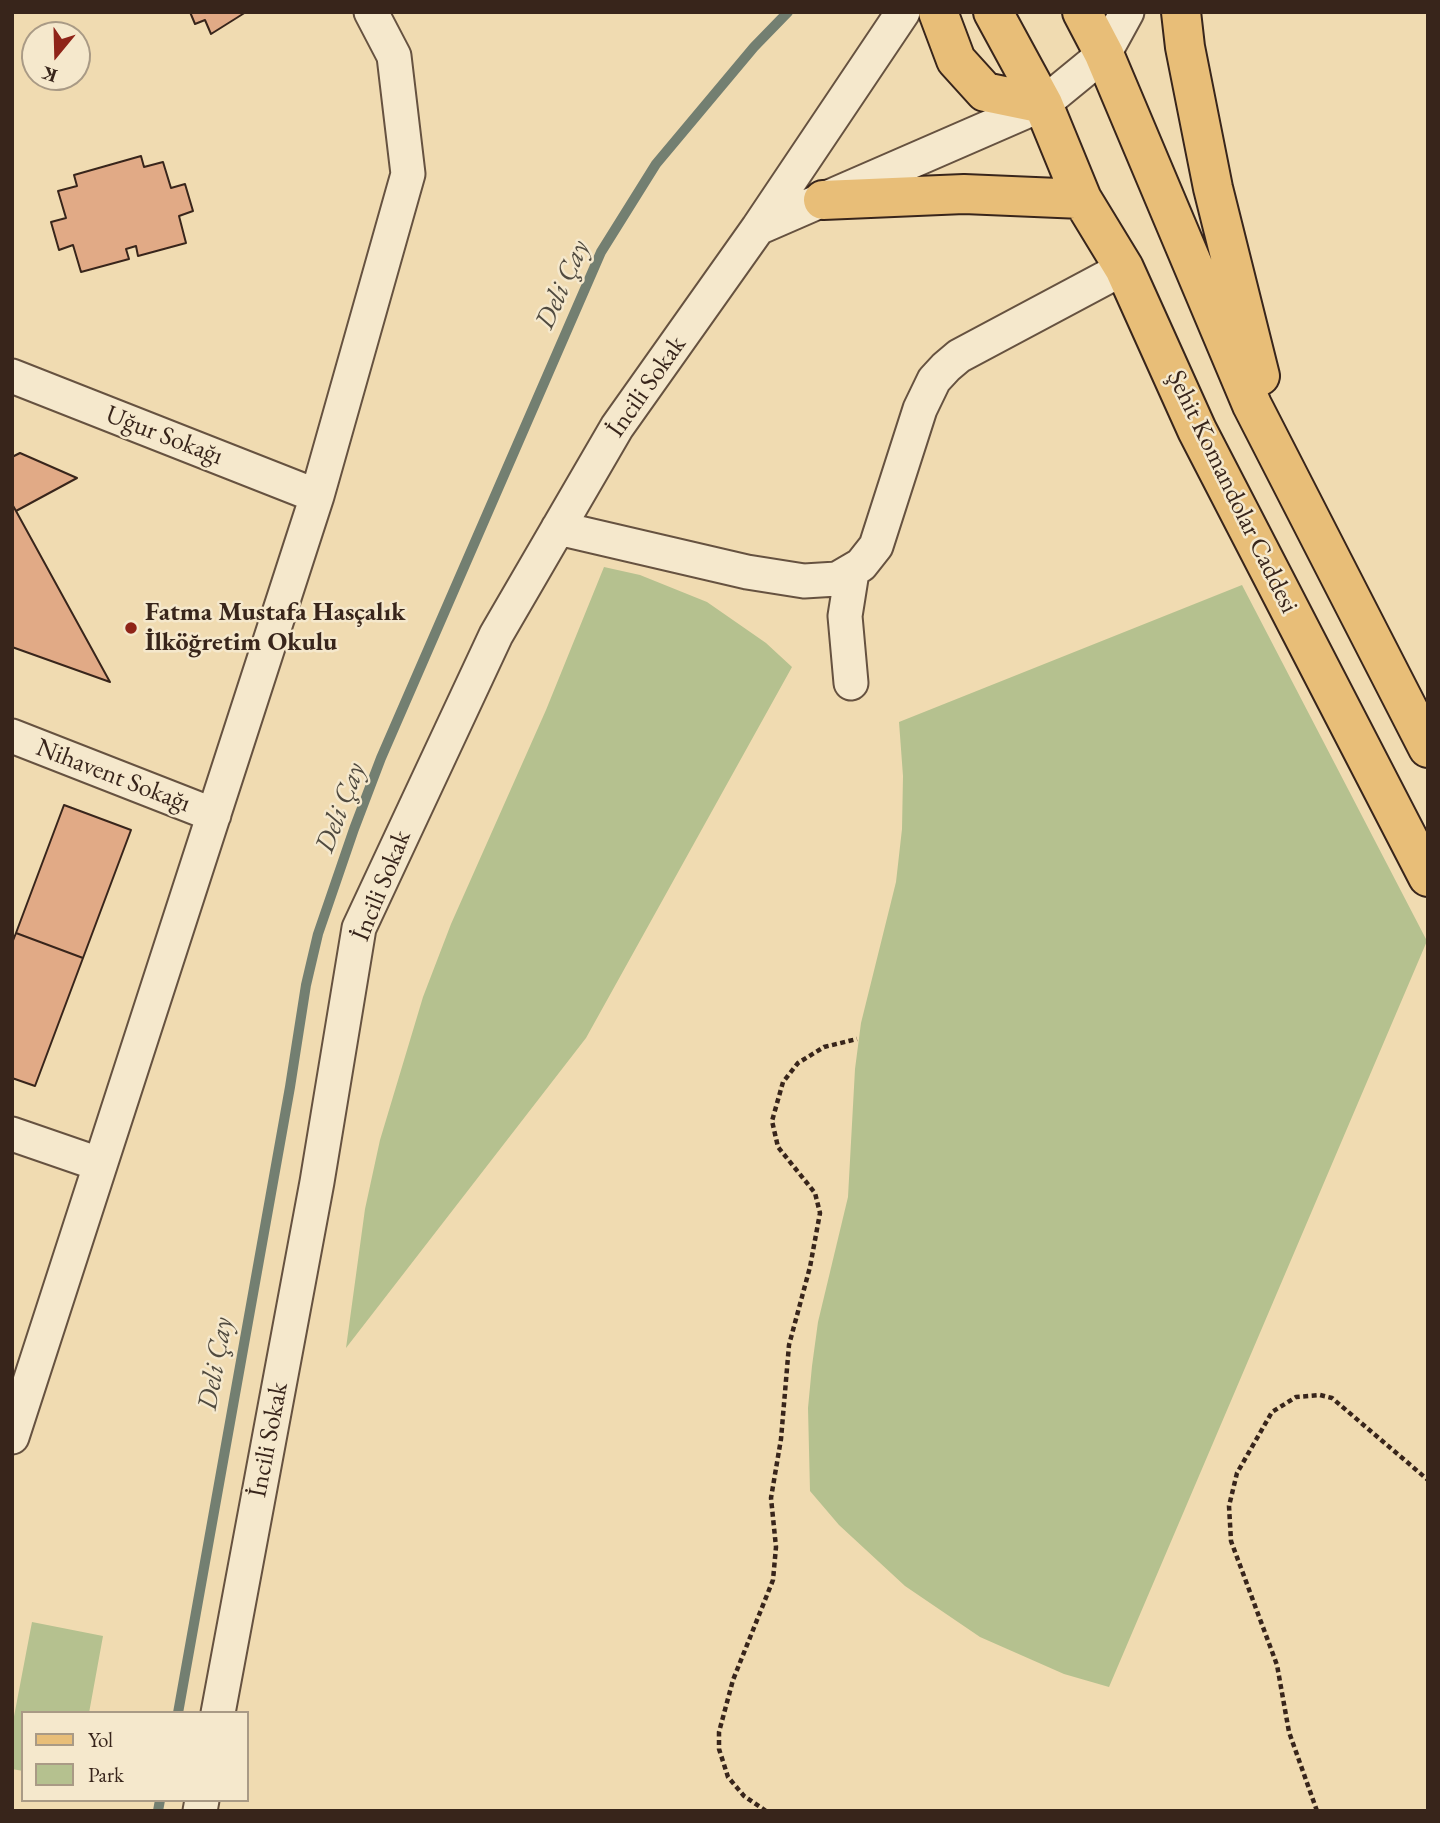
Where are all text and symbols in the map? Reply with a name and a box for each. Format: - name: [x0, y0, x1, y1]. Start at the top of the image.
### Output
- north arrow: [21, 21, 91, 91]
- text: K: [39, 60, 61, 89]
- water label: Deli Çay: [529, 235, 597, 335]
- street label: İncili Sokak: [601, 330, 693, 444]
- street label: Şehit Komandolar Caddesi: [1160, 365, 1304, 619]
- street label: Uğur Sokağı: [101, 399, 227, 473]
- place label: Fatma Mustafa Hasçalık İlköğretim Okulu: [145, 597, 405, 658]
- marker: Fatma Mustafa Hasçalık İlköğretim Okulu: [123, 620, 139, 636]
- street label: Nihavent Sokağı: [31, 732, 195, 820]
- water label: Deli Çay: [308, 758, 374, 858]
- street label: İncili Sokak: [346, 826, 418, 946]
- water label: Deli Çay: [191, 1315, 241, 1413]
- street label: İncili Sokak: [243, 1380, 295, 1500]
- legend: [21, 1711, 248, 1802]
- text: Yol: [88, 1726, 113, 1753]
- text: Park: [88, 1761, 124, 1788]

